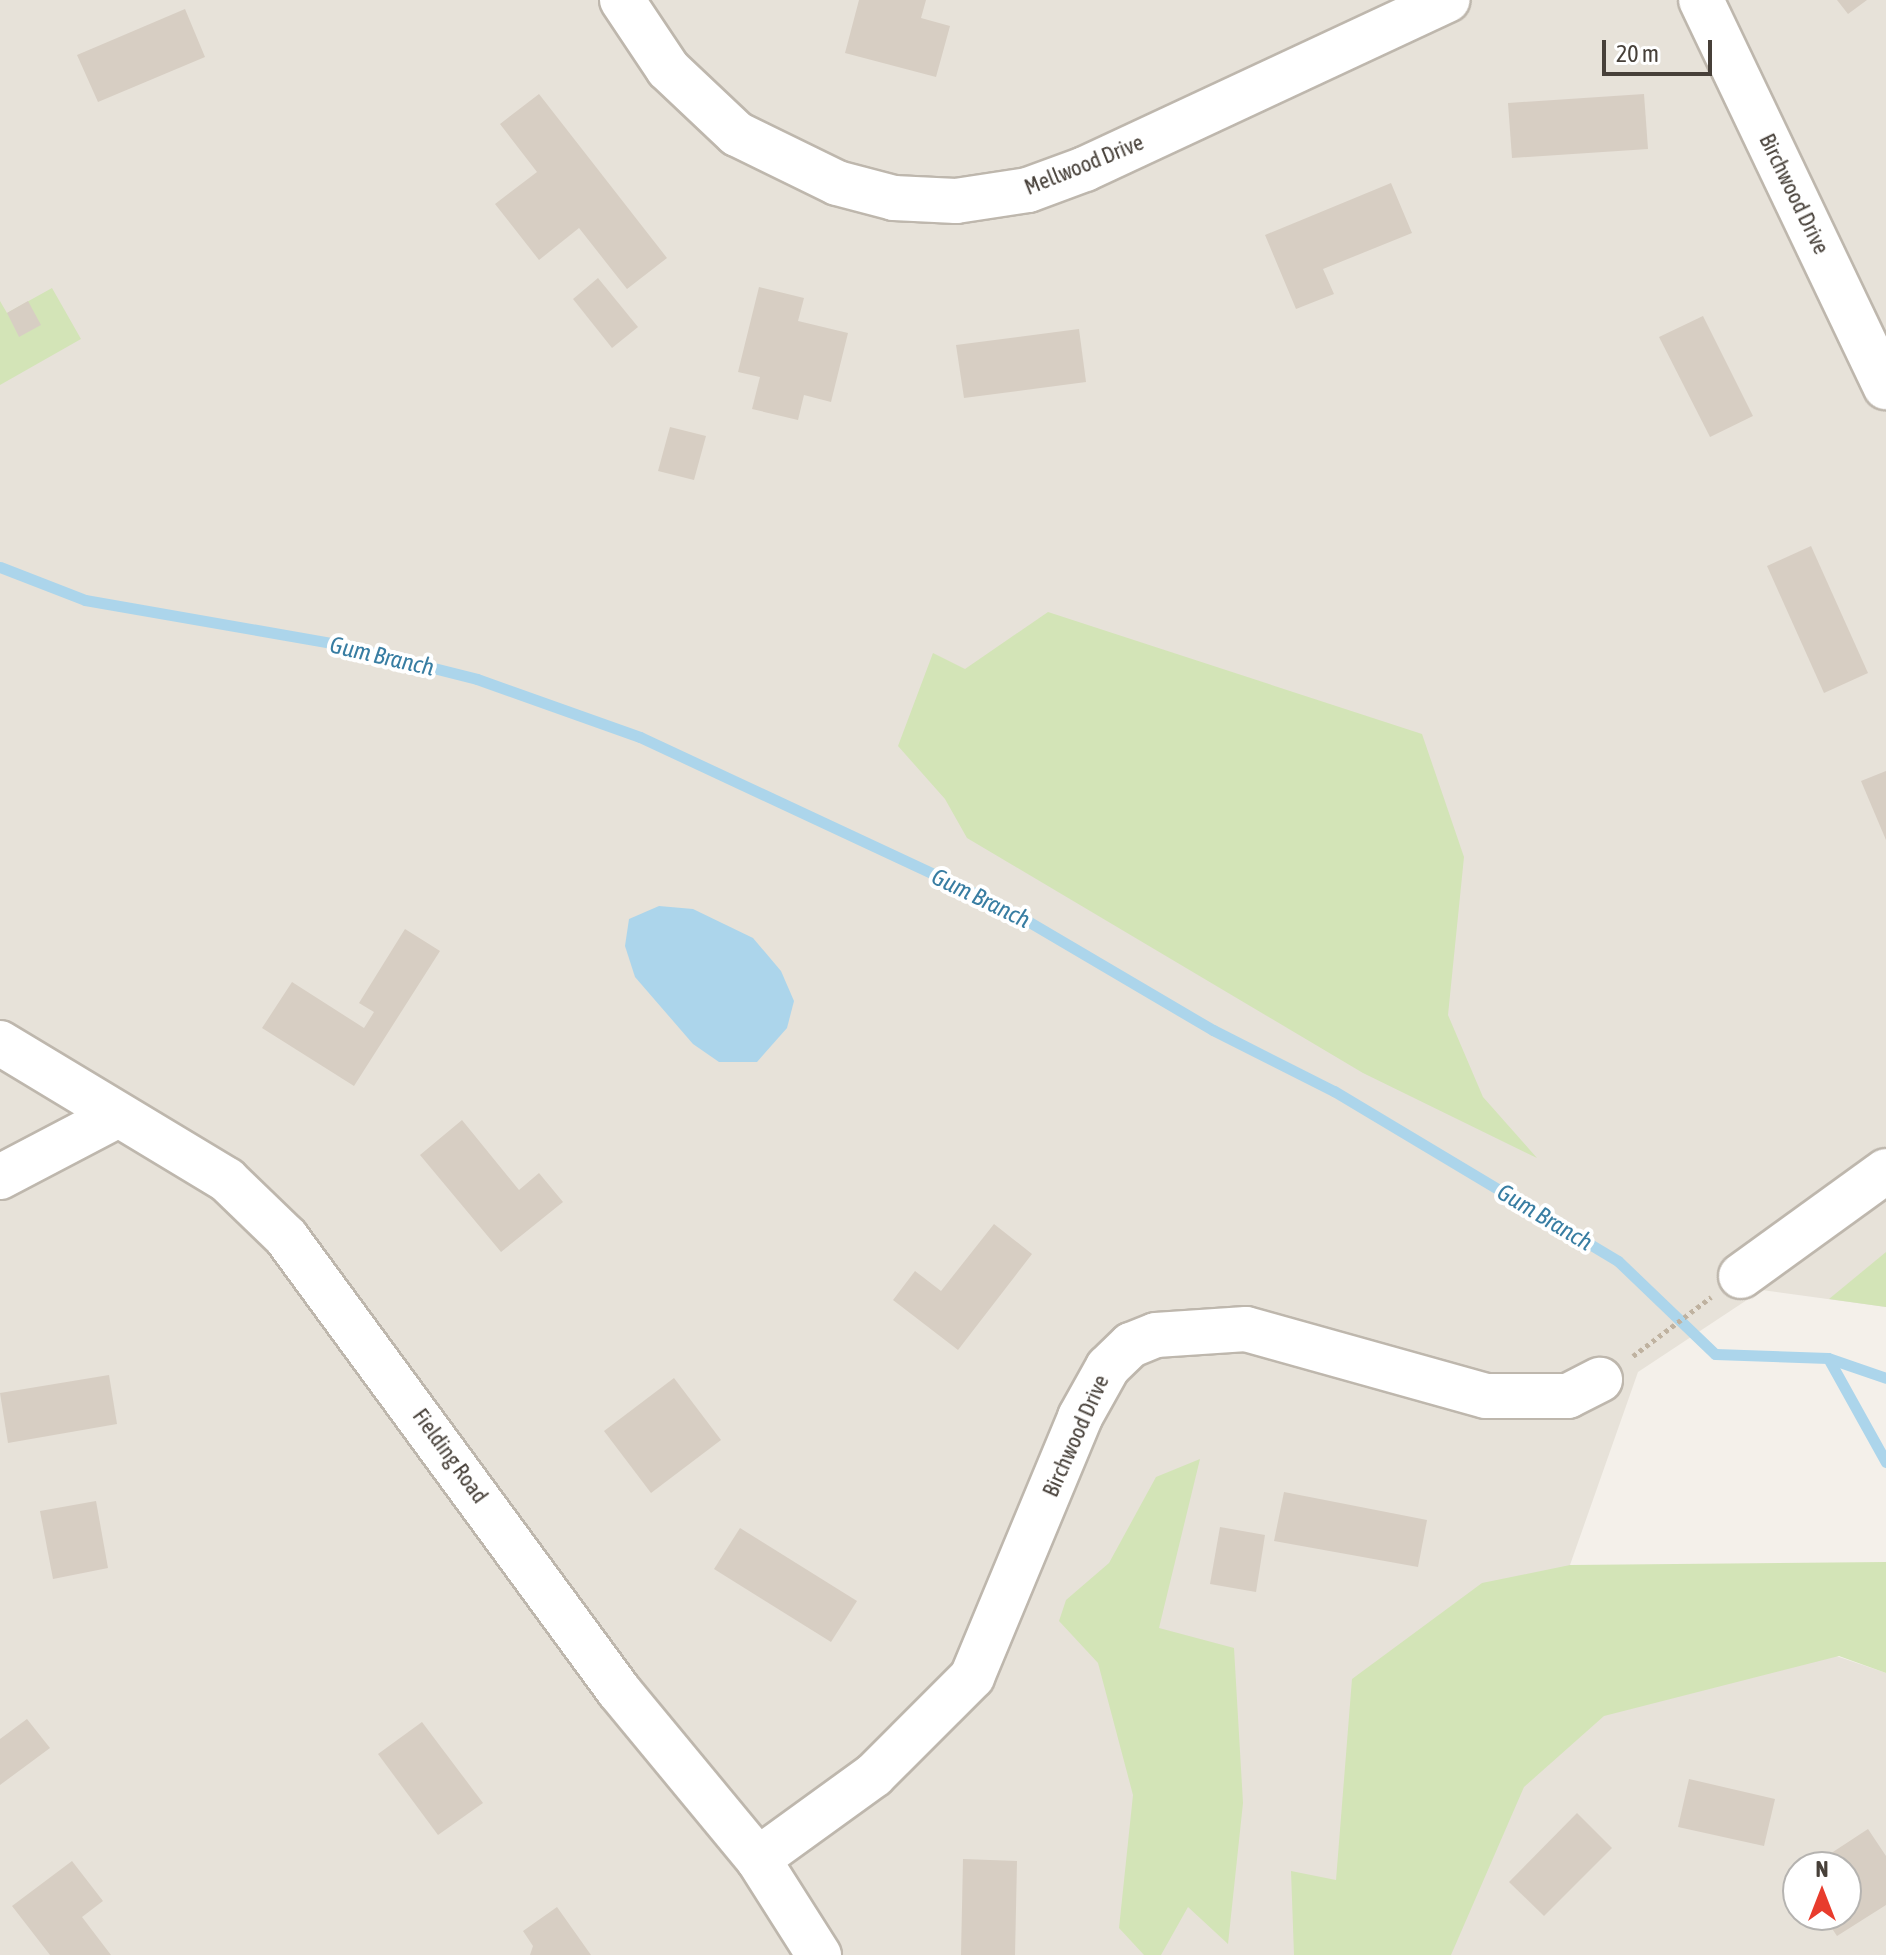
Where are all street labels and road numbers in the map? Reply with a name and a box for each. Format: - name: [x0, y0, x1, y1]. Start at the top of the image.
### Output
- street label: Mellwood Drive: [1021, 129, 1147, 201]
- street label: Birchwood Drive: [1754, 130, 1834, 258]
- street label: Birchwood Drive: [1037, 1371, 1115, 1501]
- street label: Fielding Road: [407, 1404, 493, 1508]

